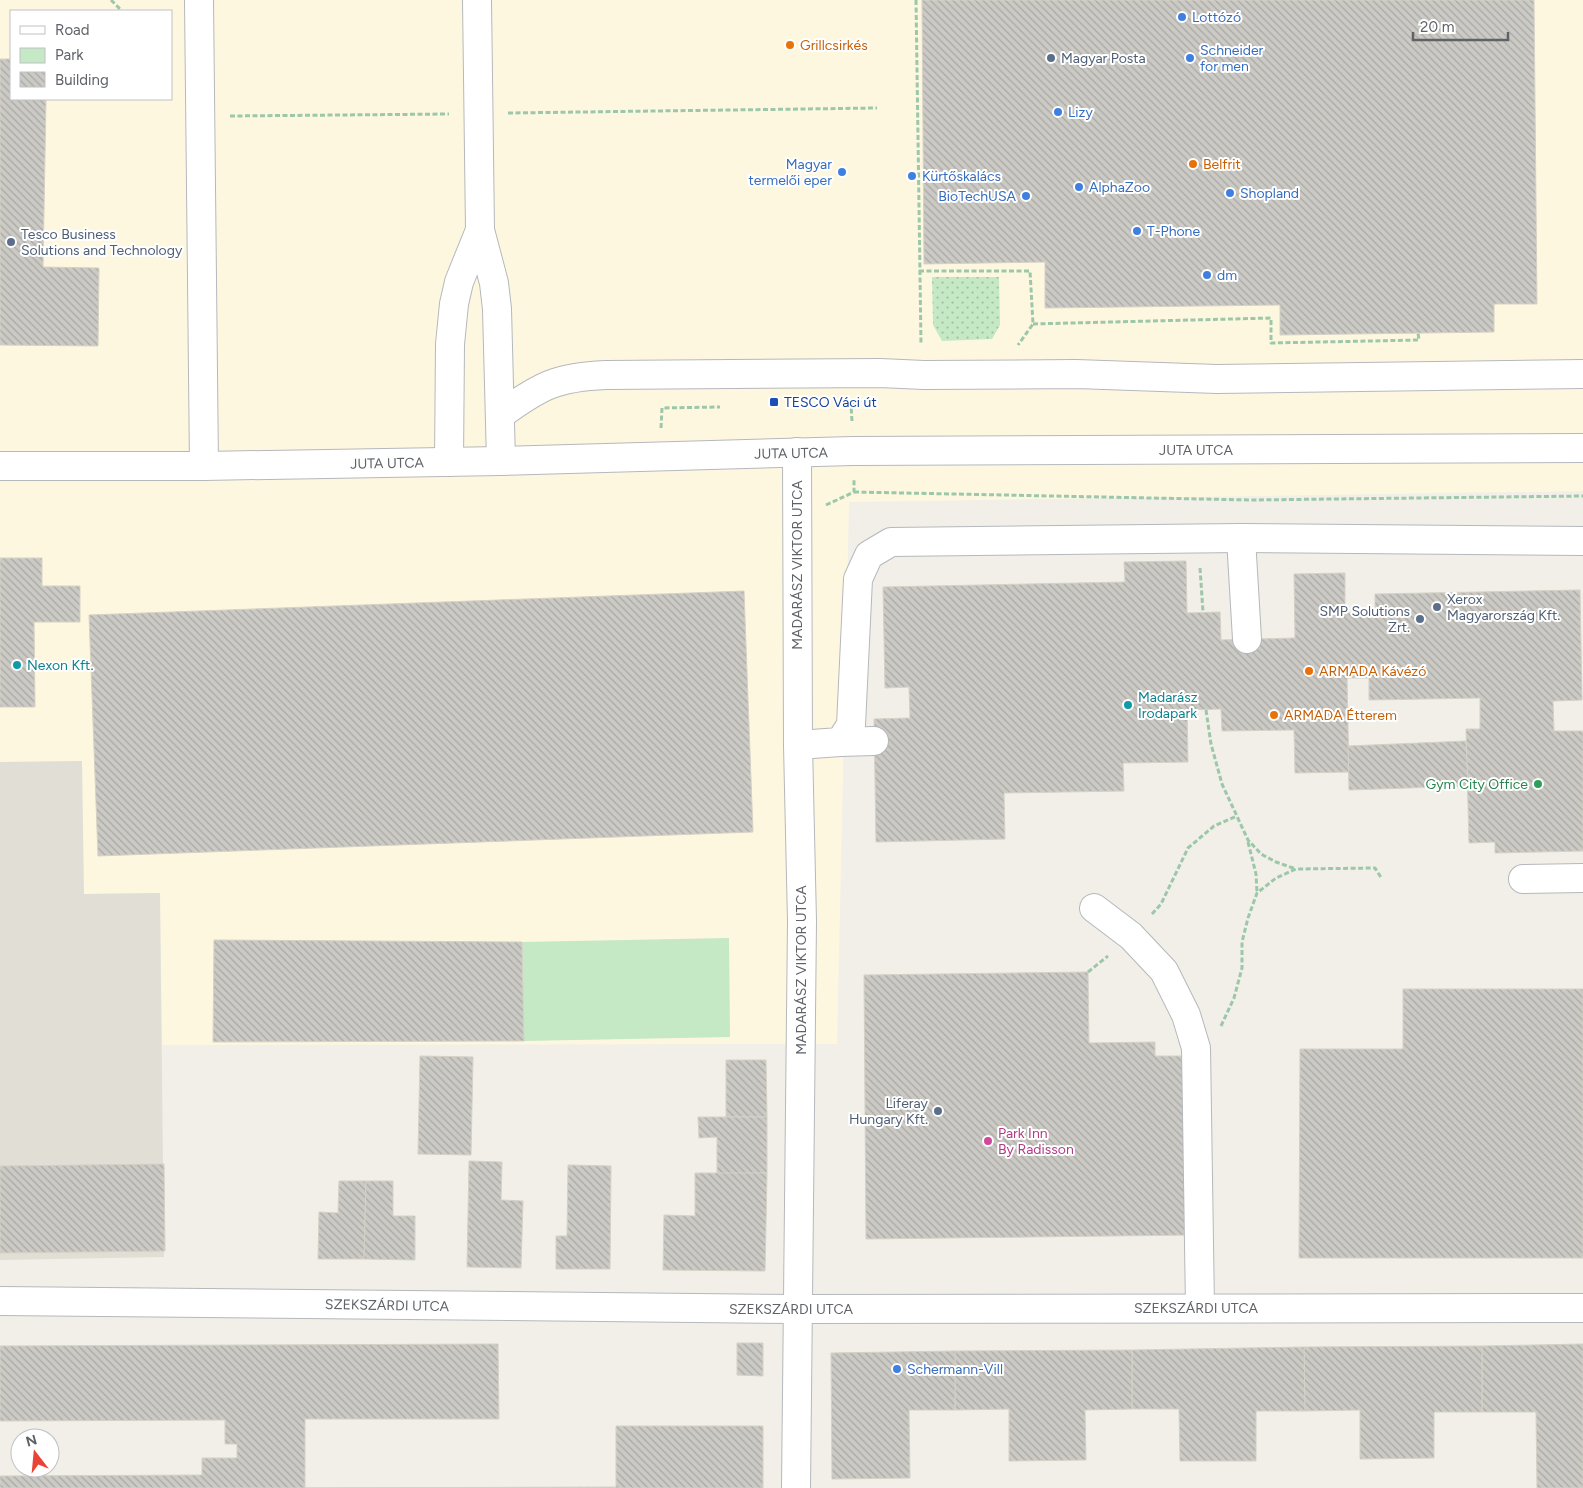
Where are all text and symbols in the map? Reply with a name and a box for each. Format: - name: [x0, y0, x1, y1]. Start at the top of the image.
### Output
- place label: Lottózó: [1192, 9, 1241, 26]
- legend: [10, 10, 172, 100]
- scale bar: [1413, 10, 1508, 42]
- marker: Lottózó: [1176, 11, 1188, 23]
- text: 20 m: [1420, 18, 1454, 36]
- text: Road: [55, 21, 90, 39]
- place label: Grillcsirkés: [800, 37, 868, 54]
- marker: Grillcsirkés: [784, 39, 796, 51]
- place label: Schneider for men: [1200, 42, 1264, 75]
- text: Park: [55, 46, 84, 64]
- place label: Magyar Posta: [1061, 50, 1146, 67]
- marker: Magyar Posta: [1045, 52, 1057, 64]
- marker: Schneider for men: [1184, 52, 1196, 64]
- text: Building: [55, 71, 109, 89]
- place label: Lizy: [1068, 104, 1093, 121]
- marker: Lizy: [1052, 106, 1064, 118]
- place label: Magyar termelői eper: [749, 156, 832, 189]
- place label: Belfrit: [1203, 156, 1241, 173]
- marker: Belfrit: [1187, 158, 1199, 170]
- marker: Magyar termelői eper: [836, 166, 848, 178]
- place label: Kürtőskalács: [922, 168, 1001, 185]
- marker: Kürtőskalács: [906, 170, 918, 182]
- place label: AlphaZoo: [1089, 179, 1150, 196]
- marker: AlphaZoo: [1073, 181, 1085, 193]
- place label: Shopland: [1240, 185, 1299, 202]
- marker: Shopland: [1224, 187, 1236, 199]
- place label: BioTechUSA: [938, 188, 1017, 205]
- marker: BioTechUSA: [1020, 190, 1032, 202]
- place label: T-Phone: [1147, 223, 1200, 240]
- marker: T-Phone: [1131, 225, 1143, 237]
- place label: Tesco Business Solutions and Technology: [21, 226, 183, 259]
- marker: Tesco Business Solutions and Technology: [5, 236, 17, 248]
- place label: dm: [1217, 267, 1237, 284]
- marker: dm: [1201, 269, 1213, 281]
- place label: TESCO Váci út: [784, 394, 877, 411]
- marker: TESCO Váci út: [768, 396, 780, 408]
- street label: JUTA UTCA: [1159, 442, 1233, 459]
- street label: JUTA UTCA: [754, 444, 829, 463]
- street label: JUTA UTCA: [350, 454, 425, 473]
- street label: MADARÁSZ VIKTOR UTCA: [789, 480, 806, 650]
- place label: Xerox Magyarország Kft.: [1447, 591, 1560, 624]
- marker: Xerox Magyarország Kft.: [1431, 601, 1443, 613]
- place label: SMP Solutions Zrt.: [1319, 603, 1410, 636]
- marker: SMP Solutions Zrt.: [1414, 613, 1426, 625]
- place label: Nexon Kft.: [27, 657, 93, 674]
- marker: Nexon Kft.: [11, 659, 23, 671]
- place label: ARMADA Kávézó: [1319, 663, 1426, 680]
- marker: ARMADA Kávézó: [1303, 665, 1315, 677]
- place label: Madarász Irodapark: [1138, 689, 1198, 722]
- marker: Madarász Irodapark: [1122, 699, 1134, 711]
- place label: ARMADA Étterem: [1284, 707, 1397, 724]
- marker: ARMADA Étterem: [1268, 709, 1280, 721]
- place label: Gym City Office: [1426, 776, 1528, 793]
- marker: Gym City Office: [1532, 778, 1544, 790]
- street label: MADARÁSZ VIKTOR UTCA: [793, 885, 810, 1055]
- place label: Liferay Hungary Kft.: [849, 1095, 929, 1128]
- marker: Liferay Hungary Kft.: [932, 1105, 944, 1117]
- place label: Park Inn By Radisson: [998, 1125, 1074, 1158]
- marker: Park Inn By Radisson: [982, 1135, 994, 1147]
- street label: SZEKSZÁRDI UTCA: [325, 1296, 450, 1315]
- street label: SZEKSZÁRDI UTCA: [1134, 1300, 1259, 1317]
- street label: SZEKSZÁRDI UTCA: [729, 1301, 854, 1318]
- place label: Schermann-Vill: [907, 1361, 1003, 1378]
- marker: Schermann-Vill: [891, 1363, 903, 1375]
- north arrow: [10, 1428, 60, 1478]
- text: N: [24, 1431, 39, 1451]

